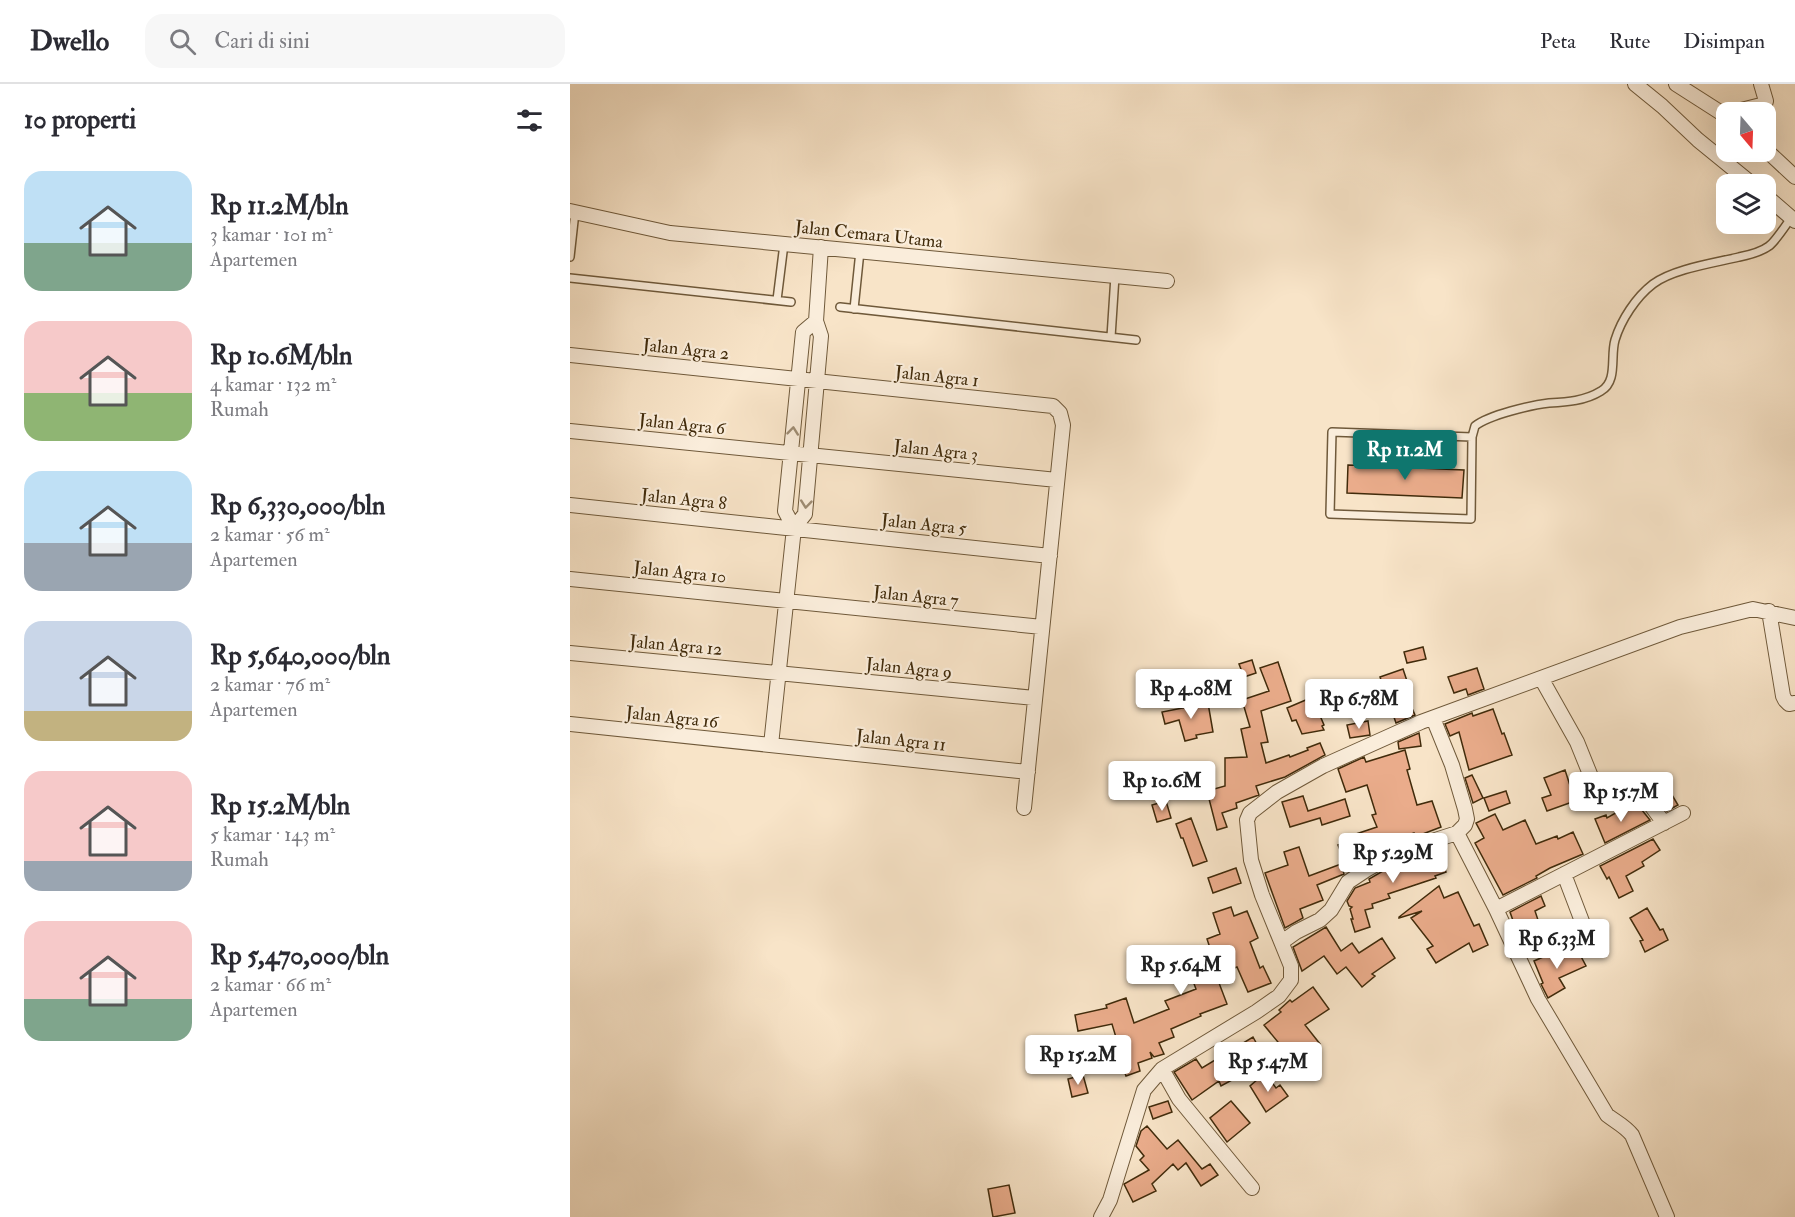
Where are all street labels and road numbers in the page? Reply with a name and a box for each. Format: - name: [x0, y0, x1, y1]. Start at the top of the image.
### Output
- street label: Jalan Cemara Utama: [793, 215, 945, 254]
- street label: Jalan Agra 2: [641, 333, 730, 365]
- street label: Jalan Agra 1: [893, 361, 980, 392]
- street label: Jalan Agra 6: [637, 408, 727, 441]
- street label: Jalan Agra 3: [892, 435, 979, 466]
- street label: Jalan Agra 8: [639, 483, 728, 515]
- street label: Jalan Agra 5: [879, 508, 968, 540]
- street label: Jalan Agra 10: [631, 556, 727, 589]
- street label: Jalan Agra 7: [871, 580, 960, 612]
- street label: Jalan Agra 12: [628, 630, 723, 661]
- street label: Jalan Agra 9: [864, 652, 953, 684]
- street label: Jalan Agra 16: [624, 701, 720, 734]
- street label: Jalan Agra 11: [854, 724, 947, 757]

